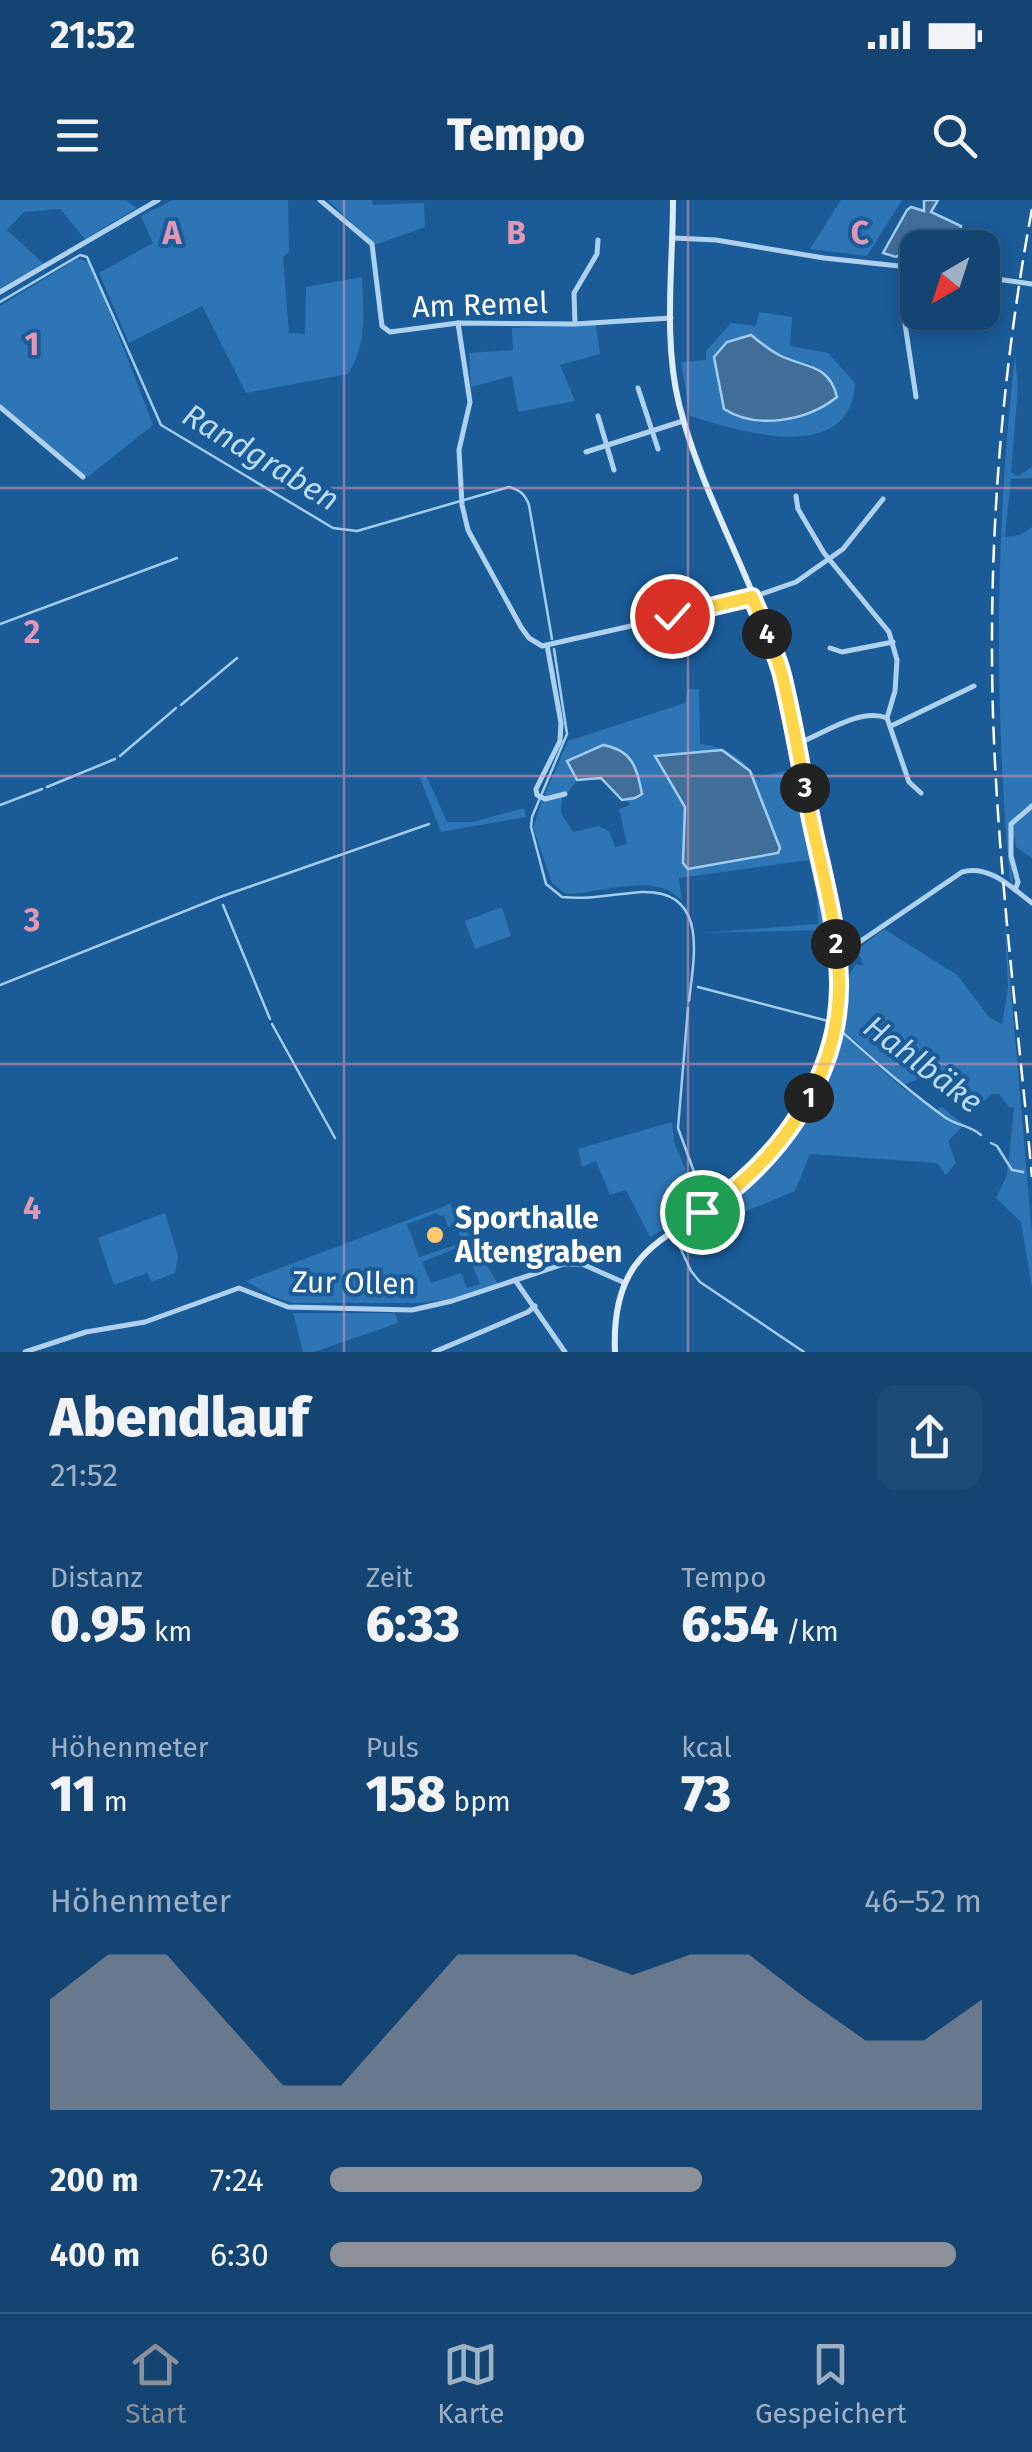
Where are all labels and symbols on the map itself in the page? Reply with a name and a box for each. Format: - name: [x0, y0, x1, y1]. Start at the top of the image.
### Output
- text: A: [162, 214, 183, 252]
- text: B: [506, 214, 526, 252]
- text: C: [851, 214, 870, 252]
- north arrow: [900, 230, 1000, 330]
- street label: Am Remel: [412, 285, 549, 325]
- text: 1: [25, 325, 39, 363]
- water label: Randgraben: [176, 395, 346, 519]
- pin: [630, 574, 715, 659]
- pin: 4: [742, 609, 792, 659]
- text: 2: [24, 613, 40, 651]
- pin: 3: [780, 763, 830, 813]
- text: 3: [23, 901, 40, 939]
- pin: 2: [811, 919, 861, 969]
- water label: Hahlbäke: [856, 1007, 990, 1121]
- pin: 1: [784, 1073, 834, 1123]
- pin: [660, 1170, 745, 1255]
- text: 4: [23, 1189, 41, 1227]
- place label: Sporthalle Altengraben: [454, 1200, 622, 1270]
- marker: Sporthalle Altengraben: [424, 1224, 446, 1246]
- street label: Zur Ollen: [292, 1264, 416, 1302]

